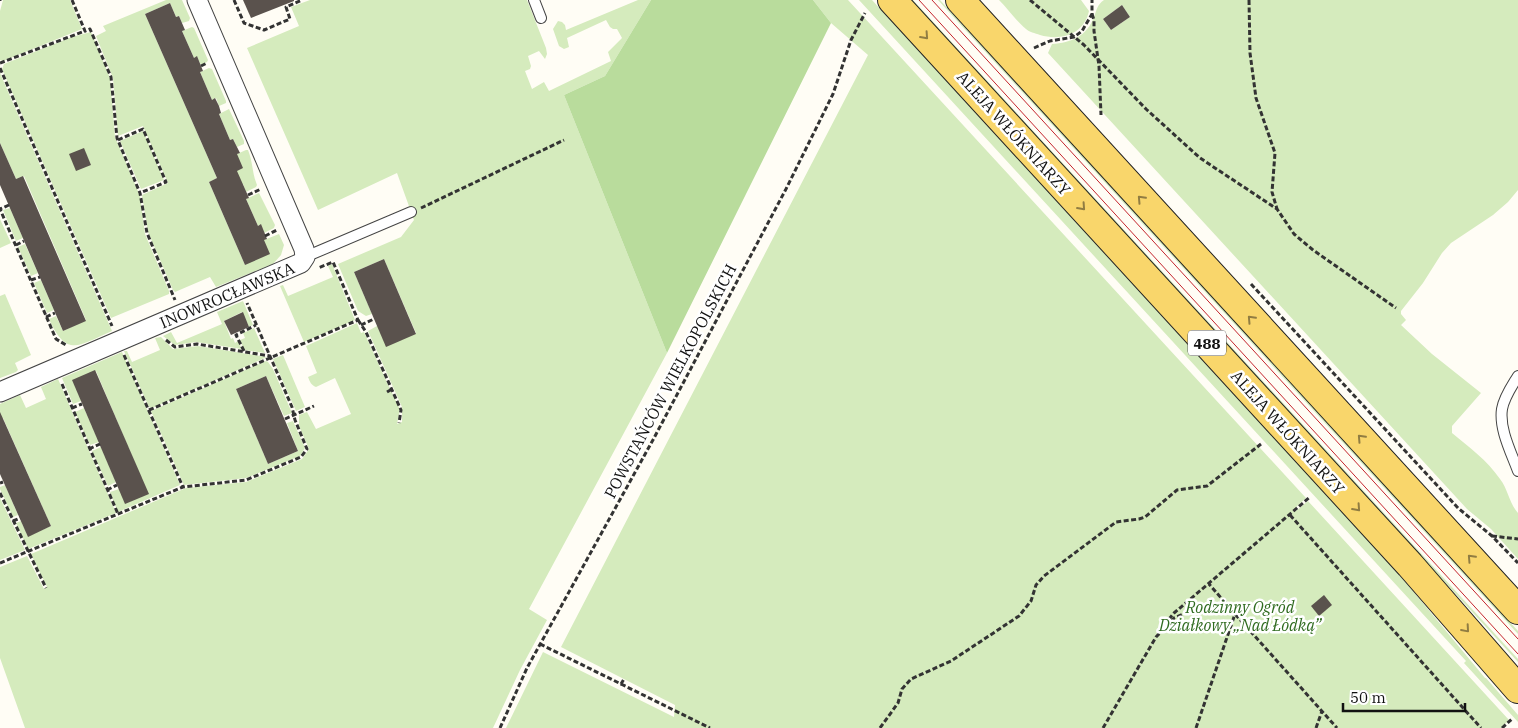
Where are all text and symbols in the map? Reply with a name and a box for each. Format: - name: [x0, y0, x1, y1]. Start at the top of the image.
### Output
- one-way arrow: [919, 30, 928, 39]
- street label: ALEJA WŁÓKNIARZY: [953, 66, 1076, 199]
- one-way arrow: [1138, 196, 1147, 205]
- one-way arrow: [1076, 202, 1085, 211]
- street label: INOWROCŁAWSKA: [157, 258, 297, 332]
- street label: POWSTAŃCÓW WIELKOPOLSKICH: [599, 260, 740, 502]
- one-way arrow: [1248, 315, 1257, 324]
- road number: 488: [1188, 330, 1226, 356]
- street label: ALEJA WŁÓKNIARZY: [1227, 365, 1350, 498]
- one-way arrow: [1358, 435, 1367, 444]
- one-way arrow: [1351, 502, 1360, 511]
- one-way arrow: [1468, 555, 1477, 564]
- park label: Rodzinny Ogród Działkowy „Nad Łódką”: [1158, 597, 1322, 635]
- one-way arrow: [1460, 623, 1468, 632]
- scale bar: [1343, 680, 1466, 712]
- text: 50 m: [1350, 688, 1386, 707]

